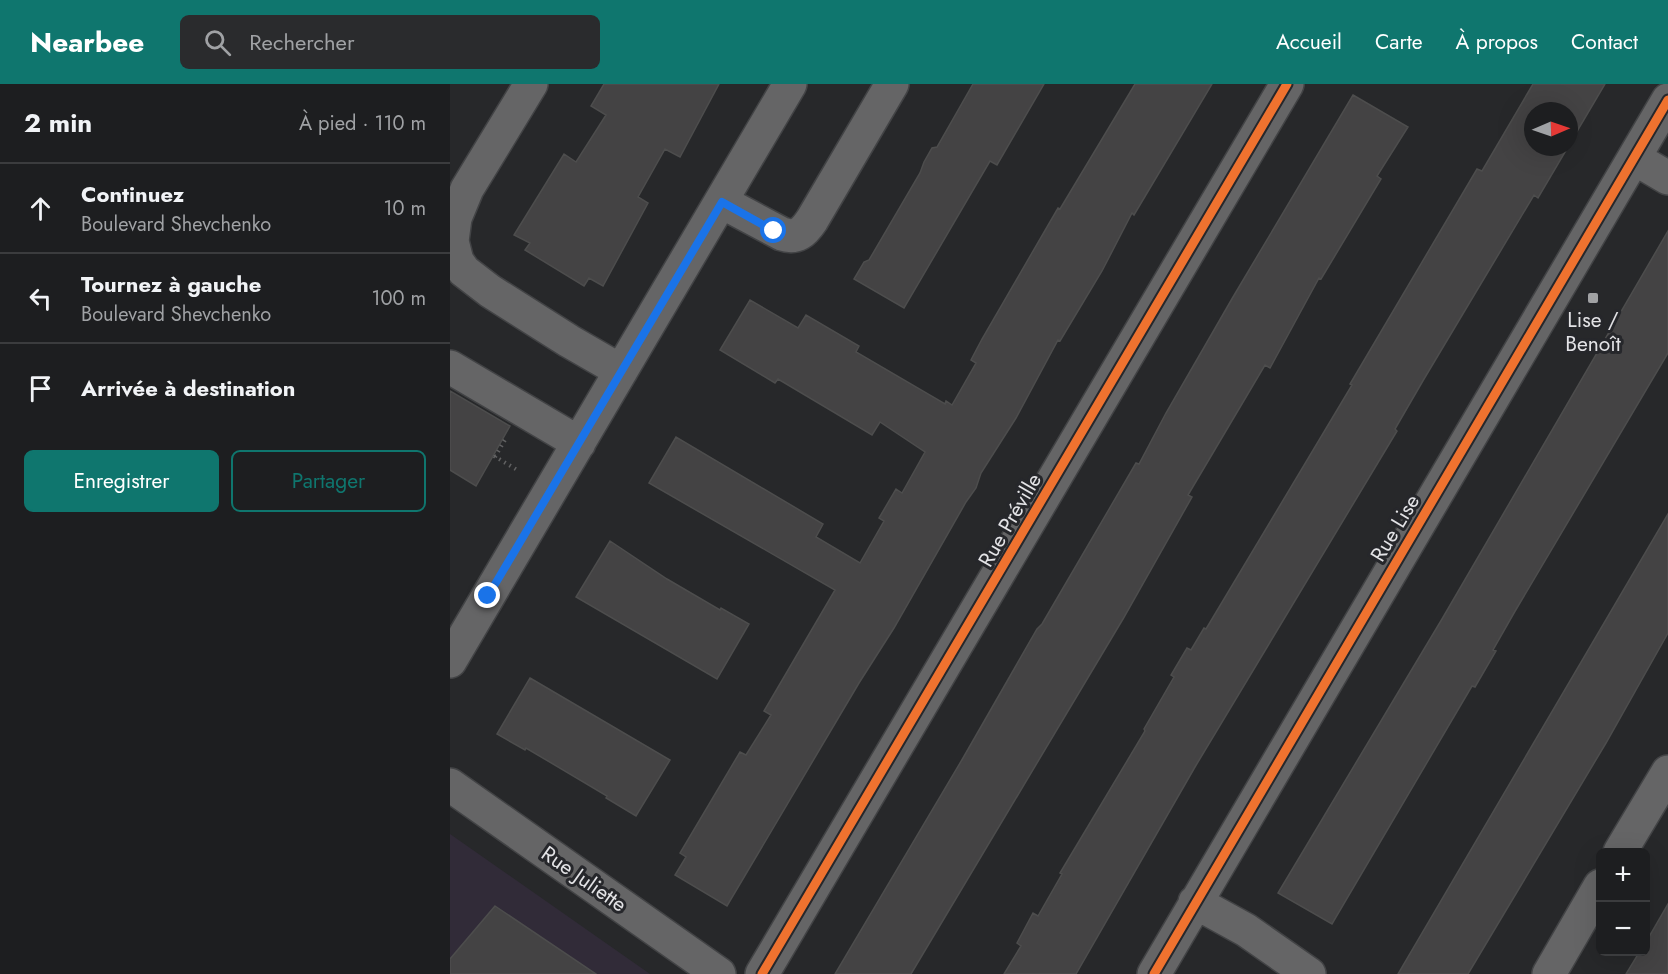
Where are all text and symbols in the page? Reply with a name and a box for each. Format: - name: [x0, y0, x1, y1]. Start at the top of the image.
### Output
- search box: [180, 15, 600, 69]
- text: Nearbee: [30, 22, 144, 63]
- icon: search: [201, 26, 234, 59]
- text: Rechercher: [249, 26, 354, 58]
- text: Accueil: [1276, 27, 1342, 57]
- text: Carte: [1375, 27, 1423, 57]
- text: À propos: [1456, 27, 1538, 57]
- text: Contact: [1571, 27, 1638, 57]
- north arrow: [1524, 102, 1578, 156]
- text: 2 min: [24, 104, 92, 142]
- text: À pied · 110 m: [299, 109, 426, 138]
- text: Continuez: [81, 178, 184, 210]
- icon: ahead: [24, 192, 57, 225]
- text: 10 m: [383, 194, 426, 223]
- text: Boulevard Shevchenko: [81, 210, 271, 239]
- route start: [760, 217, 786, 243]
- text: Tournez à gauche: [81, 268, 261, 300]
- icon: left: [24, 282, 57, 315]
- text: 100 m: [371, 284, 426, 313]
- marker: Lise / Benoît: [1586, 291, 1600, 305]
- text: Boulevard Shevchenko: [81, 300, 271, 329]
- place label: Lise / Benoît: [1565, 305, 1621, 359]
- icon: arrive: [24, 372, 57, 405]
- text: Arrivée à destination: [81, 372, 295, 404]
- button: Enregistrer: [24, 450, 219, 512]
- button: Partager: [231, 450, 426, 512]
- street label: Rue Préville: [971, 467, 1049, 572]
- street label: Rue Lise: [1363, 488, 1427, 567]
- route end: [474, 582, 500, 608]
- street label: Rue Juliette: [535, 839, 633, 919]
- map controls: [1596, 848, 1650, 956]
- button: +: [1596, 848, 1650, 902]
- button: −: [1596, 902, 1650, 956]

